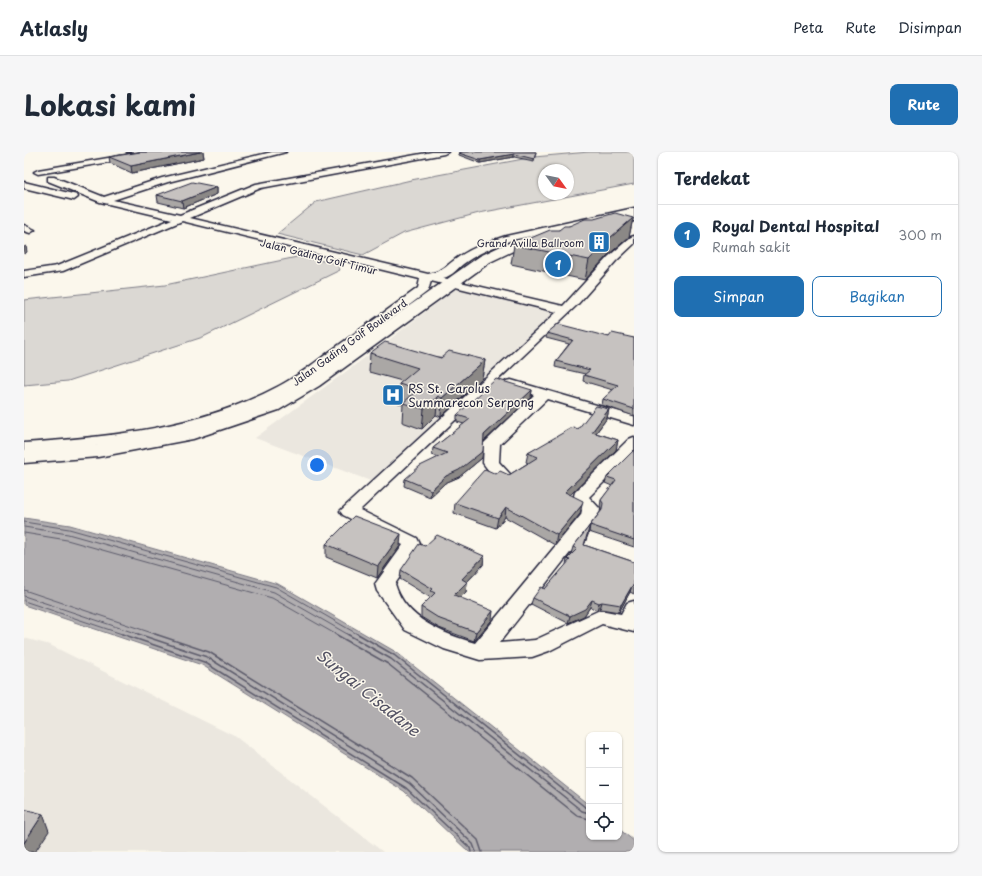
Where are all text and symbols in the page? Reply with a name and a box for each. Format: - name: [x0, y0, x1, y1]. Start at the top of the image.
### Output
- text: Atlasly: [20, 14, 88, 42]
- text: Peta: [793, 17, 823, 38]
- text: Rute: [845, 17, 876, 38]
- text: Disimpan: [898, 17, 962, 38]
- text: Lokasi kami: [24, 83, 196, 126]
- button: Rute: [890, 84, 958, 125]
- north arrow: [538, 164, 574, 200]
- text: Terdekat: [674, 165, 750, 191]
- text: Royal Dental Hospital: [712, 214, 879, 237]
- text: 1: [684, 225, 690, 244]
- text: 300 m: [898, 225, 942, 244]
- building icon: Grand Avilla Ballroom: [586, 229, 612, 255]
- street label: Jalan Gading Golf Timur: [259, 234, 380, 278]
- place label: Grand Avilla Ballroom: [477, 235, 584, 250]
- text: Rumah sakit: [712, 237, 790, 256]
- pin: 1: [545, 249, 571, 279]
- button: Simpan: [674, 276, 804, 317]
- button: Bagikan: [812, 276, 942, 317]
- street label: Jalan Gading Golf Boulevard: [288, 295, 410, 389]
- place label: RS St. Carolus Summarecon Serpong: [408, 379, 534, 411]
- hospital icon: RS St. Carolus Summarecon Serpong: [380, 382, 406, 408]
- your location: [307, 455, 327, 475]
- water label: Sungai Cisadane: [312, 643, 427, 742]
- map controls: [586, 732, 622, 840]
- button: +: [586, 732, 622, 768]
- button: −: [586, 768, 622, 804]
- button: locate: [586, 804, 622, 840]

